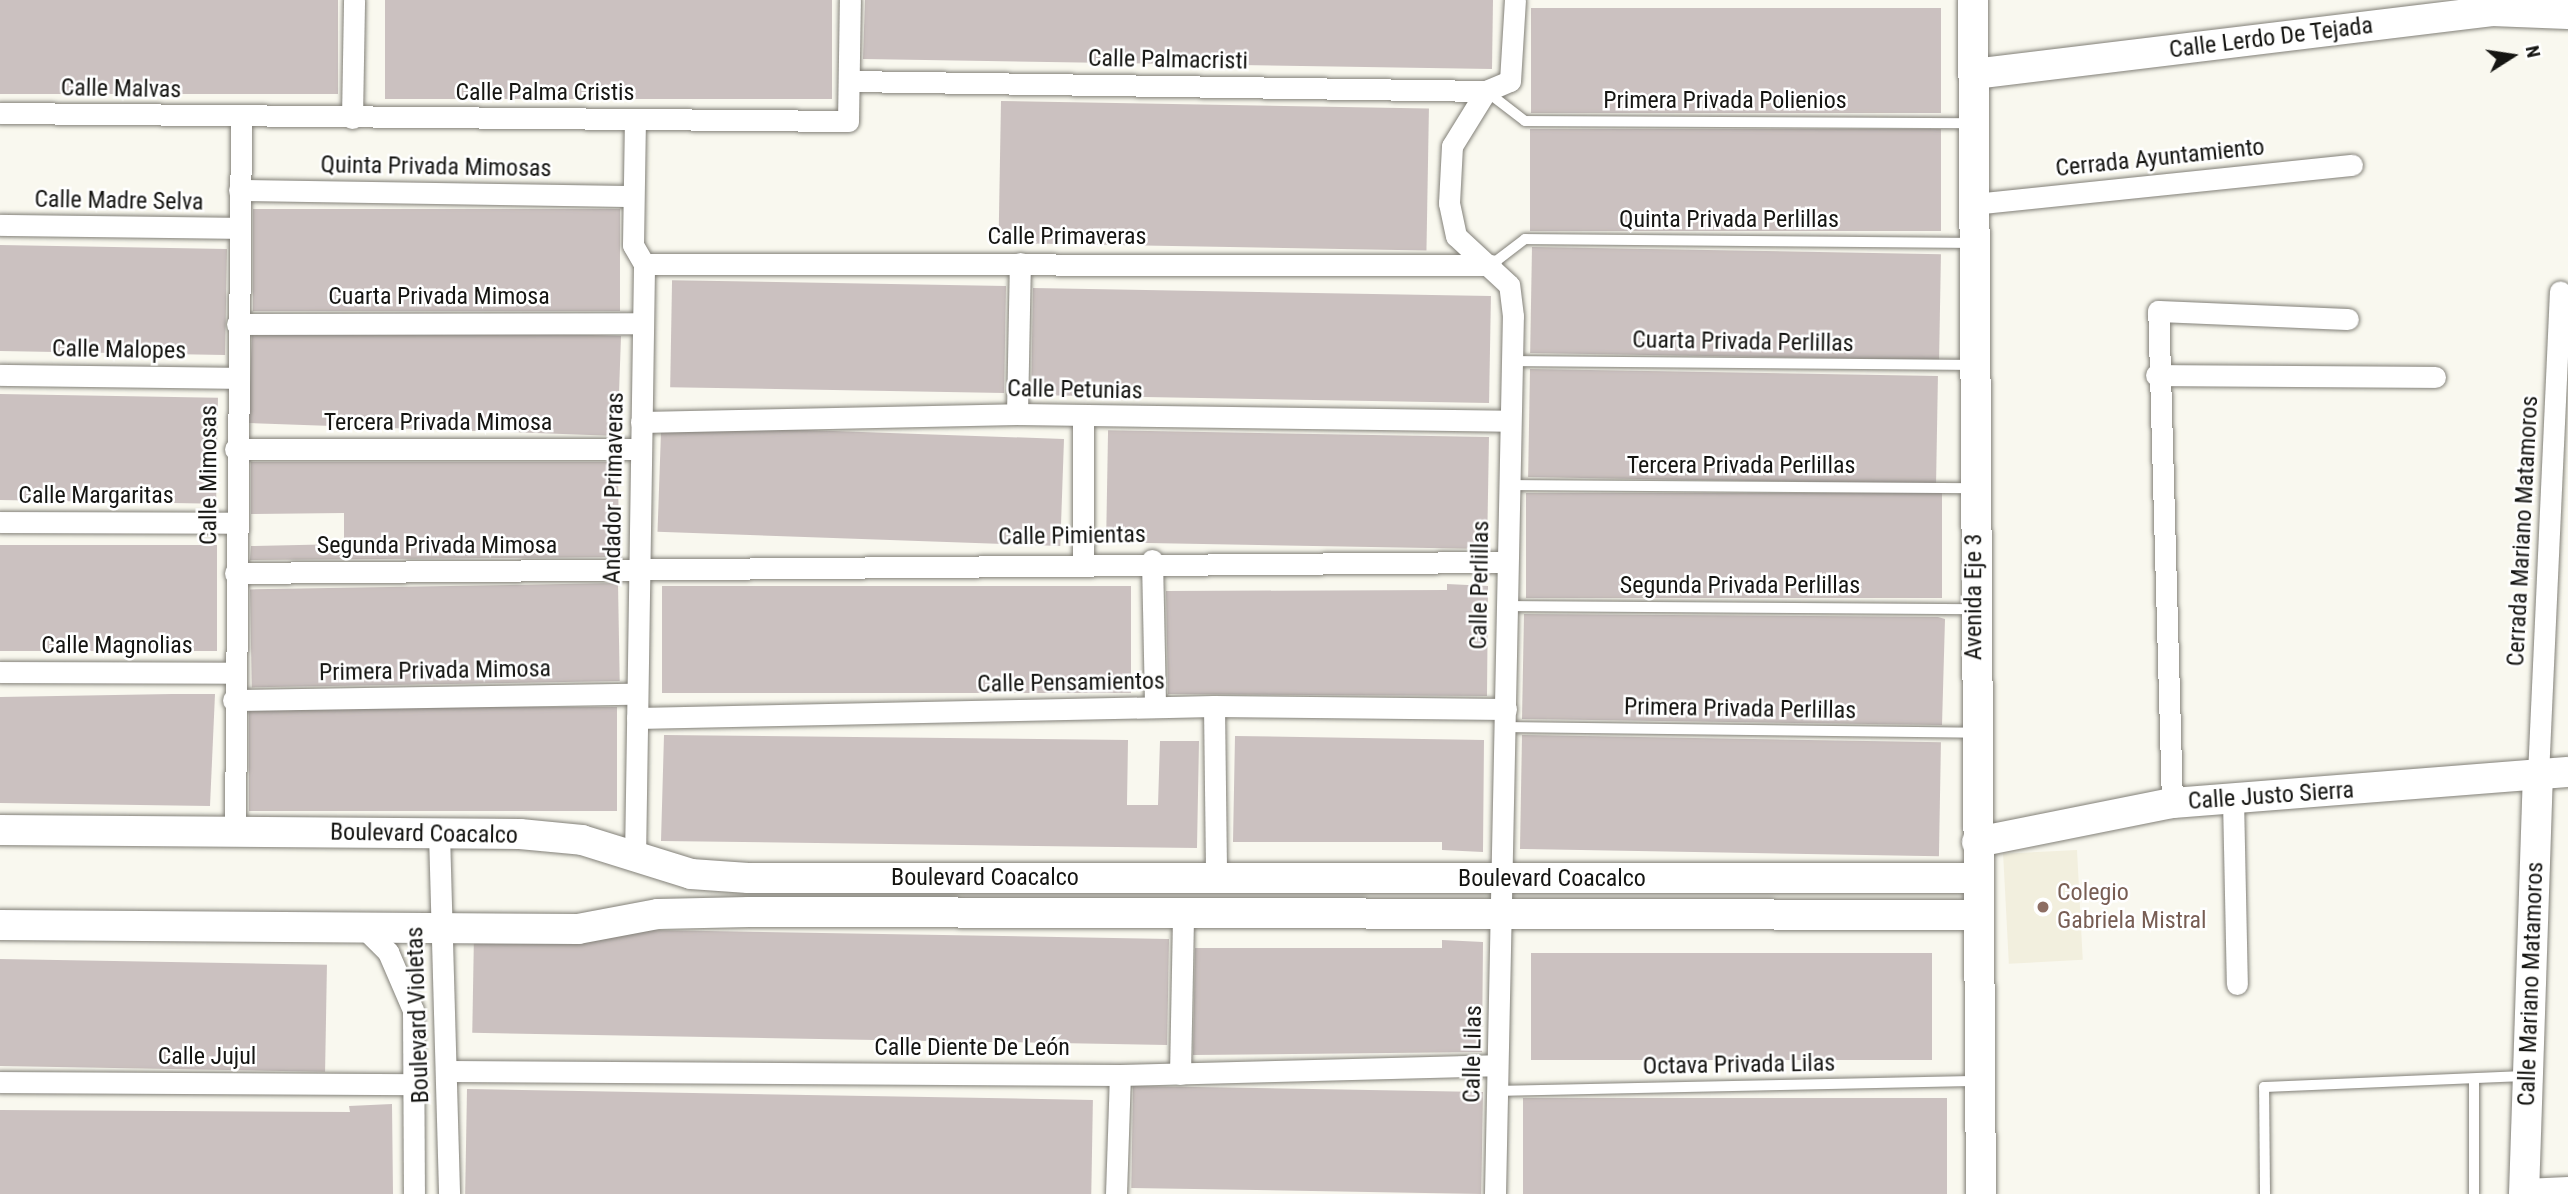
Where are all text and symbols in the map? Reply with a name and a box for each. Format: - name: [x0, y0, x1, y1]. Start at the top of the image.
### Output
- street label: Calle Lerdo De Tejada: [2167, 11, 2375, 65]
- north arrow: [2477, 21, 2547, 91]
- text: N: [2521, 43, 2545, 60]
- street label: Calle Palmacristi: [1088, 44, 1248, 76]
- street label: Calle Malvas: [60, 74, 182, 104]
- street label: Calle Palma Cristis: [455, 79, 635, 107]
- street label: Primera Privada Polienios: [1603, 87, 1847, 115]
- street label: Cerrada Ayuntamiento: [2054, 133, 2266, 183]
- street label: Quinta Privada Mimosas: [320, 151, 552, 183]
- street label: Calle Madre Selva: [34, 185, 204, 217]
- street label: Quinta Privada Perlillas: [1619, 206, 1839, 234]
- street label: Calle Primaveras: [987, 223, 1147, 251]
- street label: Cuarta Privada Mimosa: [328, 283, 550, 311]
- street label: Cuarta Privada Perlillas: [1632, 326, 1854, 358]
- street label: Calle Malopes: [52, 334, 186, 366]
- street label: Calle Petunias: [1007, 374, 1143, 406]
- street label: Andador Primaveras: [598, 392, 630, 584]
- street label: Cerrada Mariano Matamoros: [2502, 395, 2544, 667]
- street label: Calle Mimosas: [195, 405, 223, 545]
- street label: Tercera Privada Mimosa: [324, 409, 552, 437]
- street label: Tercera Privada Perlillas: [1627, 452, 1855, 480]
- street label: Calle Margaritas: [18, 482, 174, 510]
- street label: Calle Pimientas: [998, 520, 1146, 552]
- street label: Calle Perlillas: [1464, 520, 1496, 650]
- street label: Segunda Privada Mimosa: [317, 532, 557, 560]
- street label: Avenida Eje 3: [1960, 534, 1988, 660]
- street label: Segunda Privada Perlillas: [1620, 572, 1860, 600]
- street label: Calle Magnolias: [41, 632, 193, 660]
- street label: Primera Privada Mimosa: [319, 655, 551, 687]
- street label: Calle Pensamientos: [977, 667, 1165, 699]
- street label: Primera Privada Perlillas: [1624, 693, 1856, 725]
- street label: Calle Justo Sierra: [2187, 776, 2355, 816]
- street label: Boulevard Coacalco: [330, 818, 518, 850]
- street label: Calle Mariano Matamoros: [2512, 861, 2550, 1107]
- street label: Boulevard Coacalco: [891, 864, 1079, 892]
- street label: Boulevard Coacalco: [1458, 865, 1646, 893]
- place label: Colegio Gabriela Mistral: [2057, 879, 2207, 935]
- marker: Colegio Gabriela Mistral: [2035, 899, 2051, 915]
- street label: Boulevard Violetas: [401, 926, 435, 1104]
- street label: Calle Lilas: [1458, 1005, 1488, 1103]
- street label: Calle Diente De León: [874, 1034, 1070, 1062]
- street label: Calle Jujul: [158, 1043, 256, 1071]
- street label: Octava Privada Lilas: [1643, 1049, 1835, 1081]

